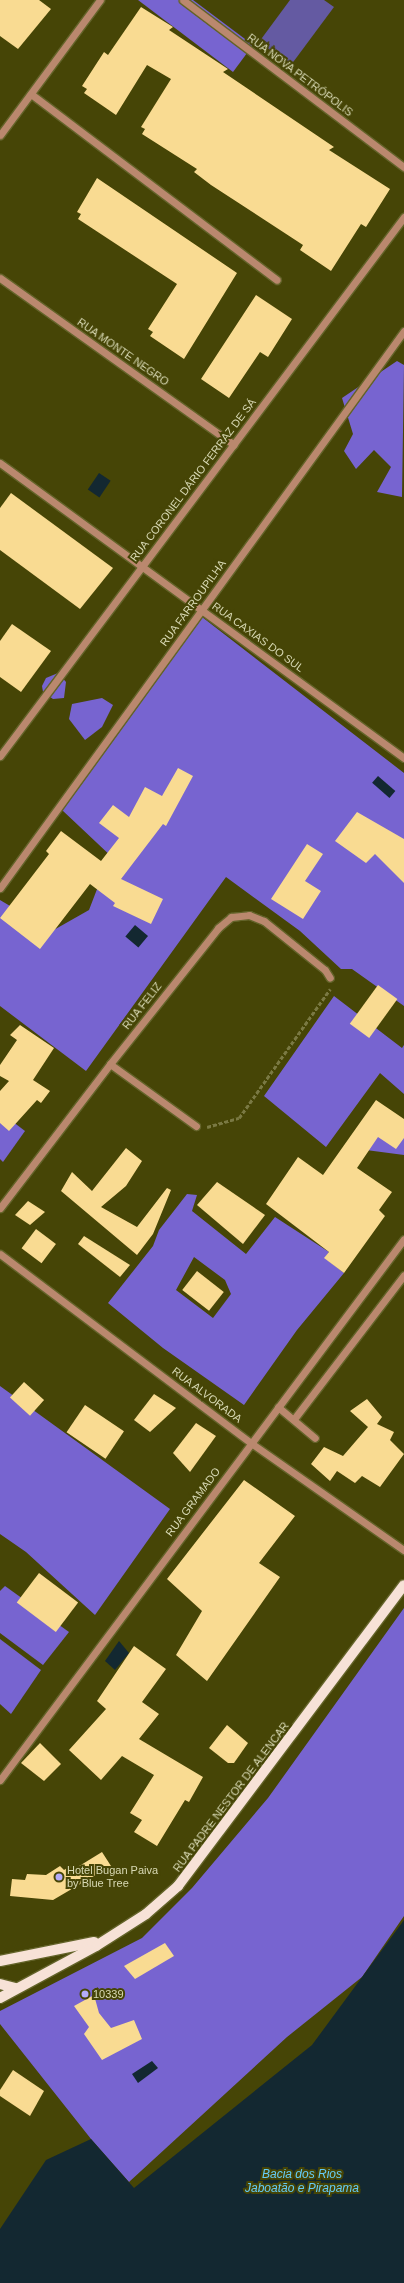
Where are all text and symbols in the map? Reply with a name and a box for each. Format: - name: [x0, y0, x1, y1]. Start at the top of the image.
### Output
- street label: RUA NOVA PETRÓPOLIS: [244, 31, 356, 119]
- street label: RUA MONTE NEGRO: [74, 315, 172, 389]
- street label: RUA CORONEL DÁRIO FERRAZ DE SÁ: [127, 395, 259, 565]
- street label: RUA FARROUPILHA: [157, 557, 229, 649]
- street label: RUA CAXIAS DO SUL: [209, 599, 307, 675]
- street label: RUA FELIZ: [119, 980, 165, 1032]
- street label: RUA ALVORADA: [169, 1364, 245, 1426]
- street label: RUA GRAMADO: [163, 1465, 223, 1539]
- street label: RUA PADRE NESTOR DE ALENCAR: [170, 1719, 292, 1875]
- place label: Hotel Bugan Paiva by Blue Tree: [67, 1864, 158, 1890]
- marker: Hotel Bugan Paiva by Blue Tree: [54, 1872, 64, 1882]
- place label: 10339: [93, 1987, 124, 2001]
- marker: 10339: [80, 1989, 90, 1999]
- water label: Bacia dos Rios Jaboatão e Pirapama: [245, 2168, 359, 2196]

